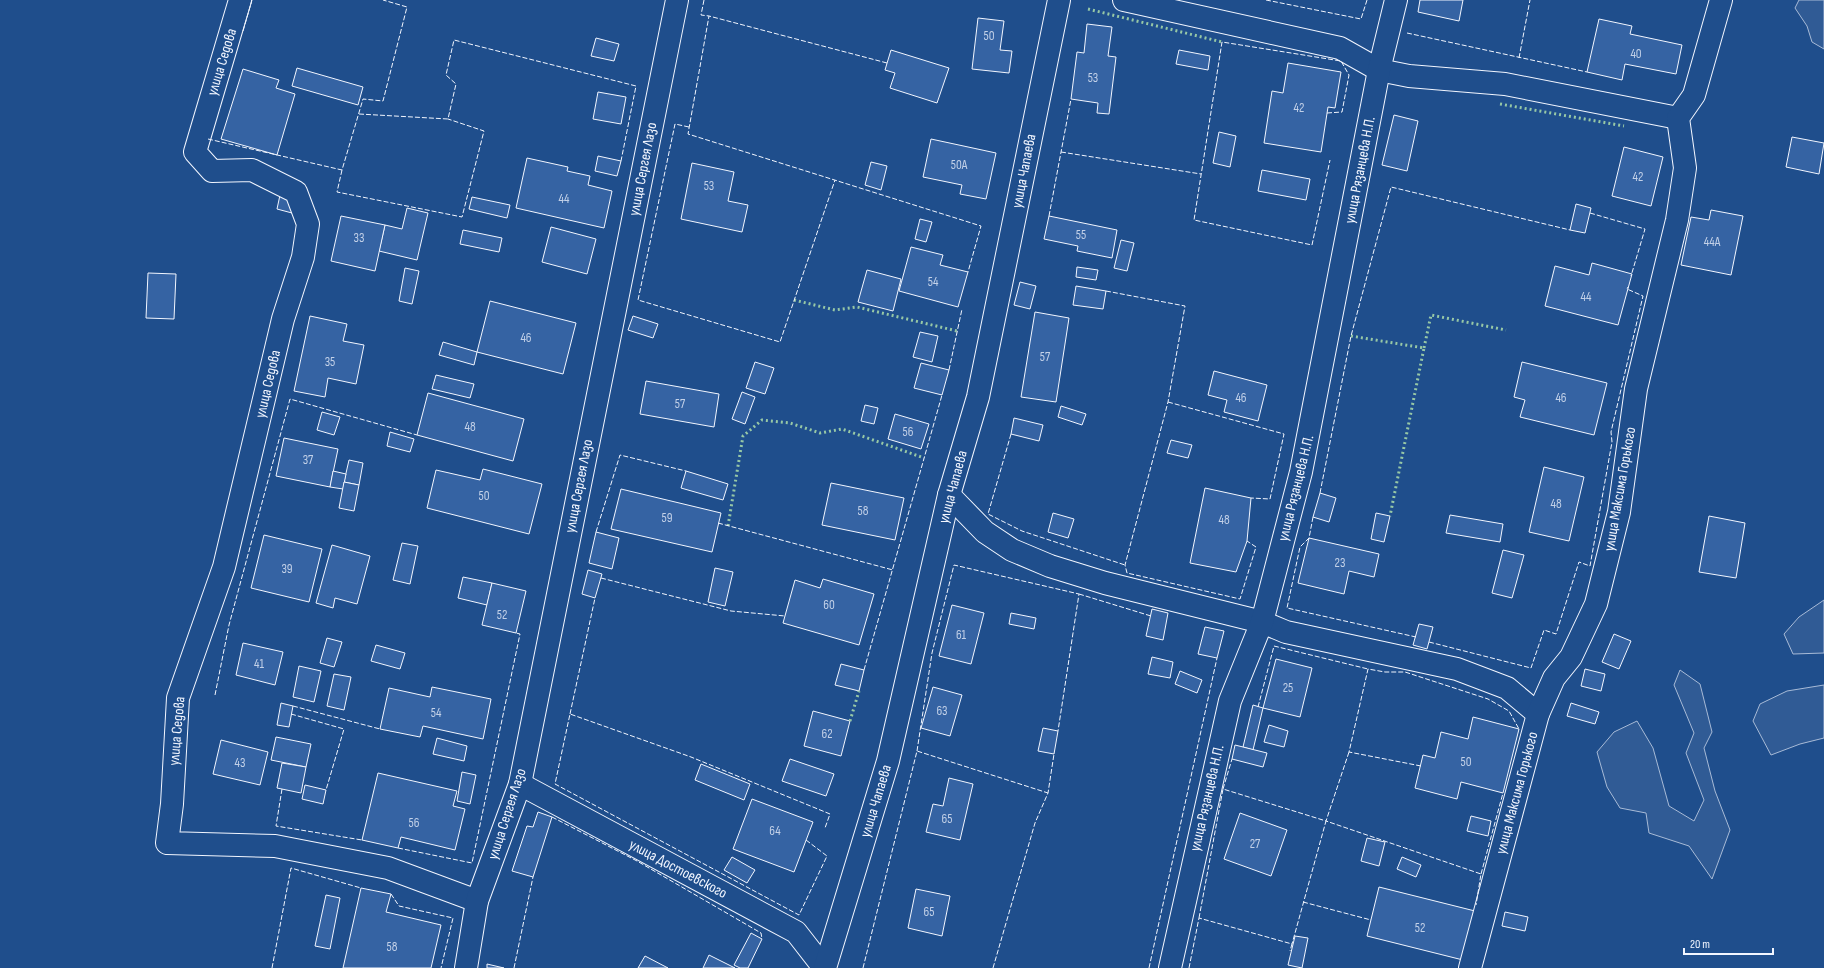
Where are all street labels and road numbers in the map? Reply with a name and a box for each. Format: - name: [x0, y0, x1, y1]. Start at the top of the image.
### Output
- street label: улица Седова: [203, 26, 241, 98]
- street label: улица Рязанцева Н.П.: [1340, 115, 1380, 225]
- street label: улица Сергея Лазо: [625, 121, 661, 217]
- street label: улица Чапаева: [1008, 132, 1041, 210]
- street label: улица Седова: [251, 348, 285, 420]
- street label: улица Максима Горького: [1600, 425, 1640, 553]
- street label: улица Рязанцева Н.П.: [1274, 433, 1318, 543]
- street label: улица Сергея Лазо: [561, 438, 597, 534]
- street label: улица Чапаева: [934, 448, 972, 526]
- street label: улица Седова: [165, 695, 190, 766]
- street label: улица Максима Горького: [1492, 730, 1542, 856]
- street label: улица Рязанцева Н.П.: [1185, 743, 1229, 853]
- street label: улица Чапаева: [856, 762, 896, 840]
- street label: улица Сергея Лазо: [483, 766, 531, 862]
- street label: улица Достоевского: [626, 835, 730, 903]

